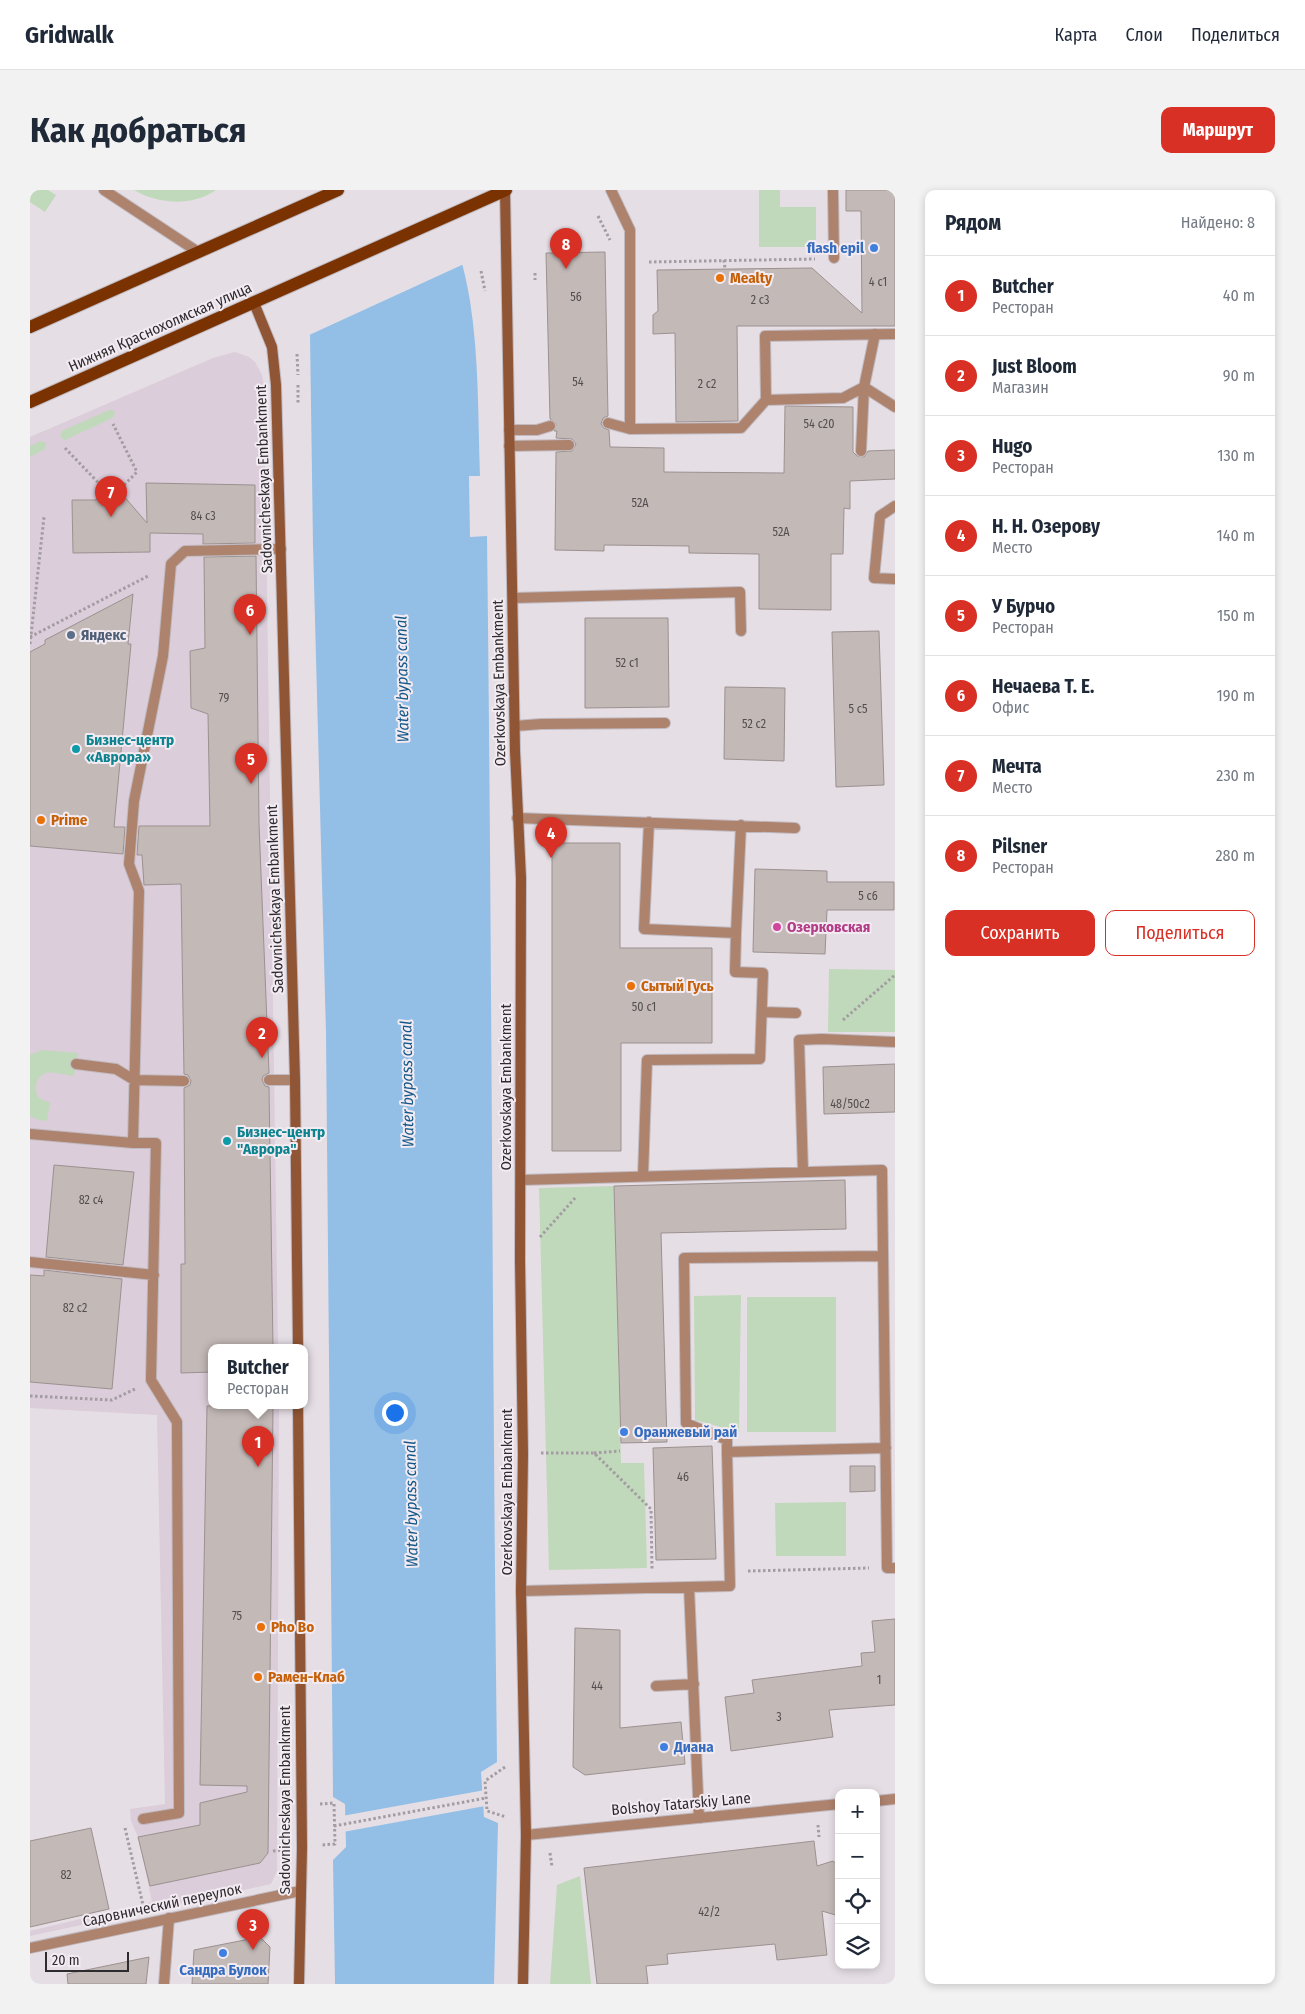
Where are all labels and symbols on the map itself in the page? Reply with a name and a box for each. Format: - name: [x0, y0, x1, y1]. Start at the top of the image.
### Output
- pin: 8: [550, 228, 582, 269]
- place label: flash epil: [807, 239, 865, 257]
- marker: flash epil: [868, 242, 880, 254]
- place label: Mealty: [730, 269, 773, 287]
- marker: Mealty: [714, 272, 726, 284]
- house number: 4 с1: [869, 275, 887, 289]
- street label: Нижняя Краснохолмская улица: [66, 278, 254, 376]
- house number: 56: [570, 290, 582, 304]
- house number: 2 с3: [751, 293, 769, 307]
- house number: 54: [572, 375, 584, 389]
- house number: 2 с2: [698, 377, 716, 391]
- street label: Sadovnicheskaya Embankment: [252, 384, 276, 574]
- house number: 54 с20: [804, 417, 834, 431]
- pin: 7: [95, 476, 127, 517]
- house number: 52А: [632, 496, 649, 510]
- house number: 84 с3: [190, 509, 216, 523]
- house number: 52А: [773, 525, 790, 539]
- pin: 6: [234, 594, 266, 635]
- street label: Ozerkovskaya Embankment: [489, 599, 509, 767]
- water label: Water bypass canal: [391, 616, 413, 742]
- place label: Яндекс: [81, 626, 127, 644]
- marker: Яндекс: [65, 629, 77, 641]
- house number: 52 с1: [615, 656, 639, 670]
- house number: 79: [219, 691, 229, 705]
- house number: 5 с5: [849, 702, 868, 716]
- house number: 52 с2: [742, 717, 766, 731]
- place label: Бизнес-центр «Аврора»: [86, 731, 174, 766]
- marker: Бизнес-центр «Аврора»: [70, 743, 82, 755]
- pin: 5: [235, 743, 267, 784]
- street label: Sadovnicheskaya Embankment: [263, 804, 287, 994]
- place label: Prime: [51, 811, 88, 829]
- marker: Prime: [35, 814, 47, 826]
- pin: 4: [535, 817, 567, 858]
- house number: 5 с6: [858, 889, 878, 903]
- place label: Озерковская: [787, 918, 870, 936]
- marker: Озерковская: [771, 921, 783, 933]
- place label: Сытый Гусь: [641, 977, 714, 995]
- marker: Сытый Гусь: [625, 980, 637, 992]
- house number: 50 с1: [632, 1000, 656, 1014]
- street label: Ozerkovskaya Embankment: [497, 1003, 515, 1170]
- pin: 2: [246, 1017, 278, 1058]
- water label: Water bypass canal: [396, 1021, 418, 1147]
- house number: 48/50с2: [830, 1097, 870, 1111]
- place label: Бизнес-центр "Аврора": [237, 1123, 325, 1158]
- marker: Бизнес-центр "Аврора": [221, 1135, 233, 1147]
- house number: 82 с4: [79, 1193, 103, 1207]
- house number: 82 с2: [63, 1301, 87, 1315]
- your location: [382, 1400, 408, 1426]
- street label: Ozerkovskaya Embankment: [498, 1408, 516, 1575]
- place label: Оранжевый рай: [634, 1423, 737, 1441]
- pin: 1: [242, 1426, 274, 1467]
- marker: Оранжевый рай: [618, 1426, 630, 1438]
- water label: Water bypass canal: [400, 1441, 422, 1567]
- house number: 46: [677, 1470, 689, 1484]
- house number: 75: [232, 1609, 243, 1623]
- place label: Pho Bo: [271, 1618, 314, 1636]
- marker: Pho Bo: [255, 1621, 267, 1633]
- place label: Рамен-Клаб: [268, 1668, 345, 1686]
- marker: Рамен-Клаб: [252, 1671, 264, 1683]
- house number: 1: [877, 1673, 881, 1687]
- house number: 44: [591, 1679, 603, 1693]
- street label: Sadovnicheskaya Embankment: [276, 1706, 294, 1894]
- house number: 3: [776, 1710, 782, 1724]
- place label: Диана: [673, 1738, 714, 1756]
- marker: Диана: [658, 1741, 670, 1753]
- street label: Bolshoy Tatarskiy Lane: [611, 1789, 751, 1819]
- house number: 82: [60, 1868, 72, 1882]
- street label: Садовнический переулок: [81, 1879, 243, 1931]
- house number: 42/2: [698, 1905, 720, 1919]
- pin: 3: [237, 1909, 269, 1950]
- marker: Сандра Булок: [217, 1947, 229, 1959]
- scale bar: [45, 1949, 129, 1972]
- place label: Сандра Булок: [179, 1961, 267, 1979]

